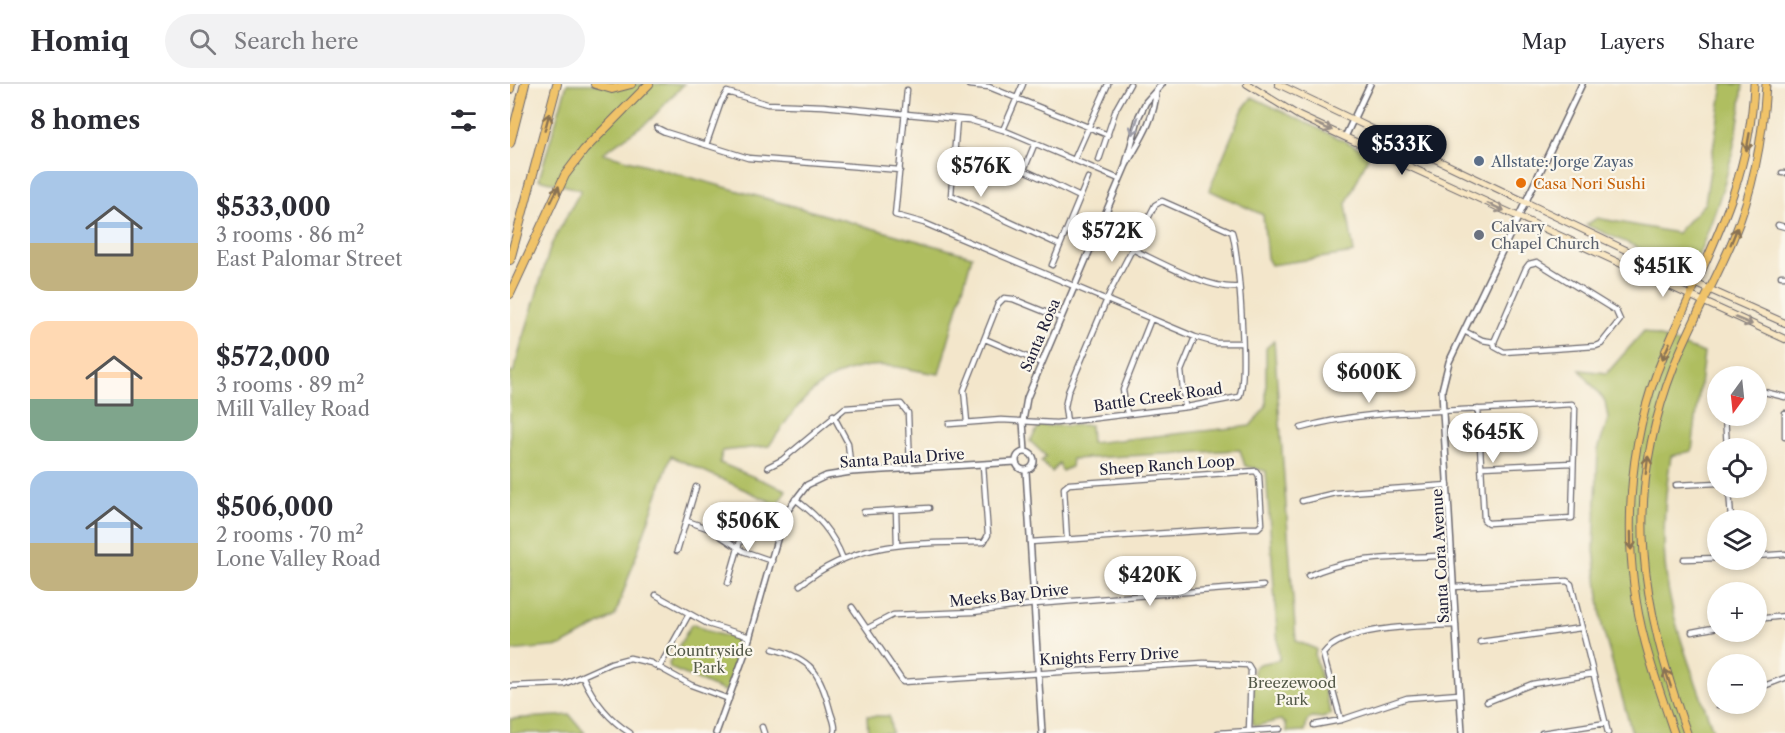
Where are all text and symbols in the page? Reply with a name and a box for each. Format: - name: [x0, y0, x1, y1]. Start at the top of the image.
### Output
- search box: [165, 14, 585, 68]
- text: Homiq: [30, 24, 129, 58]
- icon: search: [186, 25, 219, 58]
- text: Search here: [234, 28, 359, 55]
- text: Map: [1522, 29, 1567, 54]
- text: Layers: [1600, 29, 1665, 54]
- text: Share: [1698, 29, 1755, 54]
- text: 8 homes: [30, 104, 140, 136]
- icon: filters: [447, 104, 480, 137]
- one-way arrow: [541, 113, 553, 132]
- one-way arrow: [1129, 116, 1140, 135]
- one-way arrow: [1314, 122, 1332, 134]
- pin: $533K: [1360, 125, 1444, 176]
- text: $533K: [1372, 132, 1432, 156]
- one-way arrow: [1742, 132, 1753, 151]
- pin: $576K: [939, 147, 1023, 198]
- place label: Allstate: Jorge Zayas: [1490, 152, 1633, 171]
- text: $576K: [951, 154, 1011, 178]
- marker: Allstate: Jorge Zayas: [1472, 154, 1486, 168]
- place label: Casa Nori Sushi: [1533, 174, 1646, 193]
- marker: Casa Nori Sushi: [1514, 176, 1528, 190]
- one-way arrow: [549, 185, 561, 203]
- text: $533,000: [216, 191, 331, 223]
- icon: home: [78, 195, 150, 267]
- one-way arrow: [1486, 201, 1504, 213]
- pin: $572K: [1070, 212, 1154, 263]
- place label: Calvary Chapel Church: [1491, 217, 1600, 253]
- text: $572K: [1082, 219, 1142, 243]
- text: 3 rooms · 86 m²: [216, 223, 364, 247]
- marker: Calvary Chapel Church: [1472, 228, 1486, 242]
- one-way arrow: [1729, 228, 1740, 246]
- text: East Palomar Street: [216, 247, 402, 271]
- pin: $451K: [1621, 247, 1705, 298]
- text: $451K: [1633, 254, 1693, 278]
- street label: Santa Rosa: [1016, 295, 1064, 374]
- one-way arrow: [1734, 316, 1752, 327]
- text: $572,000: [216, 341, 330, 373]
- one-way arrow: [1660, 341, 1671, 359]
- icon: home: [78, 345, 150, 417]
- pin: $600K: [1327, 353, 1411, 404]
- text: $600K: [1337, 360, 1401, 384]
- north arrow: [1707, 366, 1767, 426]
- map controls: [1707, 366, 1767, 714]
- text: 3 rooms · 89 m²: [216, 373, 364, 397]
- street label: Battle Creek Road: [1092, 379, 1224, 415]
- text: Mill Valley Road: [216, 397, 370, 421]
- pin: $645K: [1451, 413, 1535, 464]
- text: $645K: [1462, 420, 1524, 444]
- button: locate: [1707, 438, 1767, 498]
- street label: Santa Paula Drive: [839, 444, 965, 472]
- street label: Sheep Ranch Loop: [1099, 451, 1235, 479]
- one-way arrow: [1642, 455, 1653, 475]
- street label: Santa Cora Avenue: [1427, 488, 1453, 624]
- text: $506,000: [216, 491, 334, 523]
- icon: home: [78, 495, 150, 567]
- pin: $506K: [706, 502, 790, 553]
- text: $506K: [717, 509, 779, 533]
- button: layers: [1707, 510, 1767, 570]
- text: 2 rooms · 70 m²: [216, 523, 364, 547]
- one-way arrow: [1625, 531, 1637, 551]
- text: Lone Valley Road: [216, 547, 381, 571]
- pin: $420K: [1108, 556, 1192, 607]
- text: $420K: [1118, 563, 1182, 587]
- street label: Meeks Bay Drive: [948, 579, 1070, 611]
- button: +: [1707, 582, 1767, 642]
- park label: Countryside Park: [665, 641, 753, 677]
- street label: Knights Ferry Drive: [1039, 643, 1179, 669]
- button: −: [1707, 654, 1767, 714]
- one-way arrow: [1662, 669, 1673, 688]
- park label: Breezewood Park: [1248, 673, 1336, 709]

